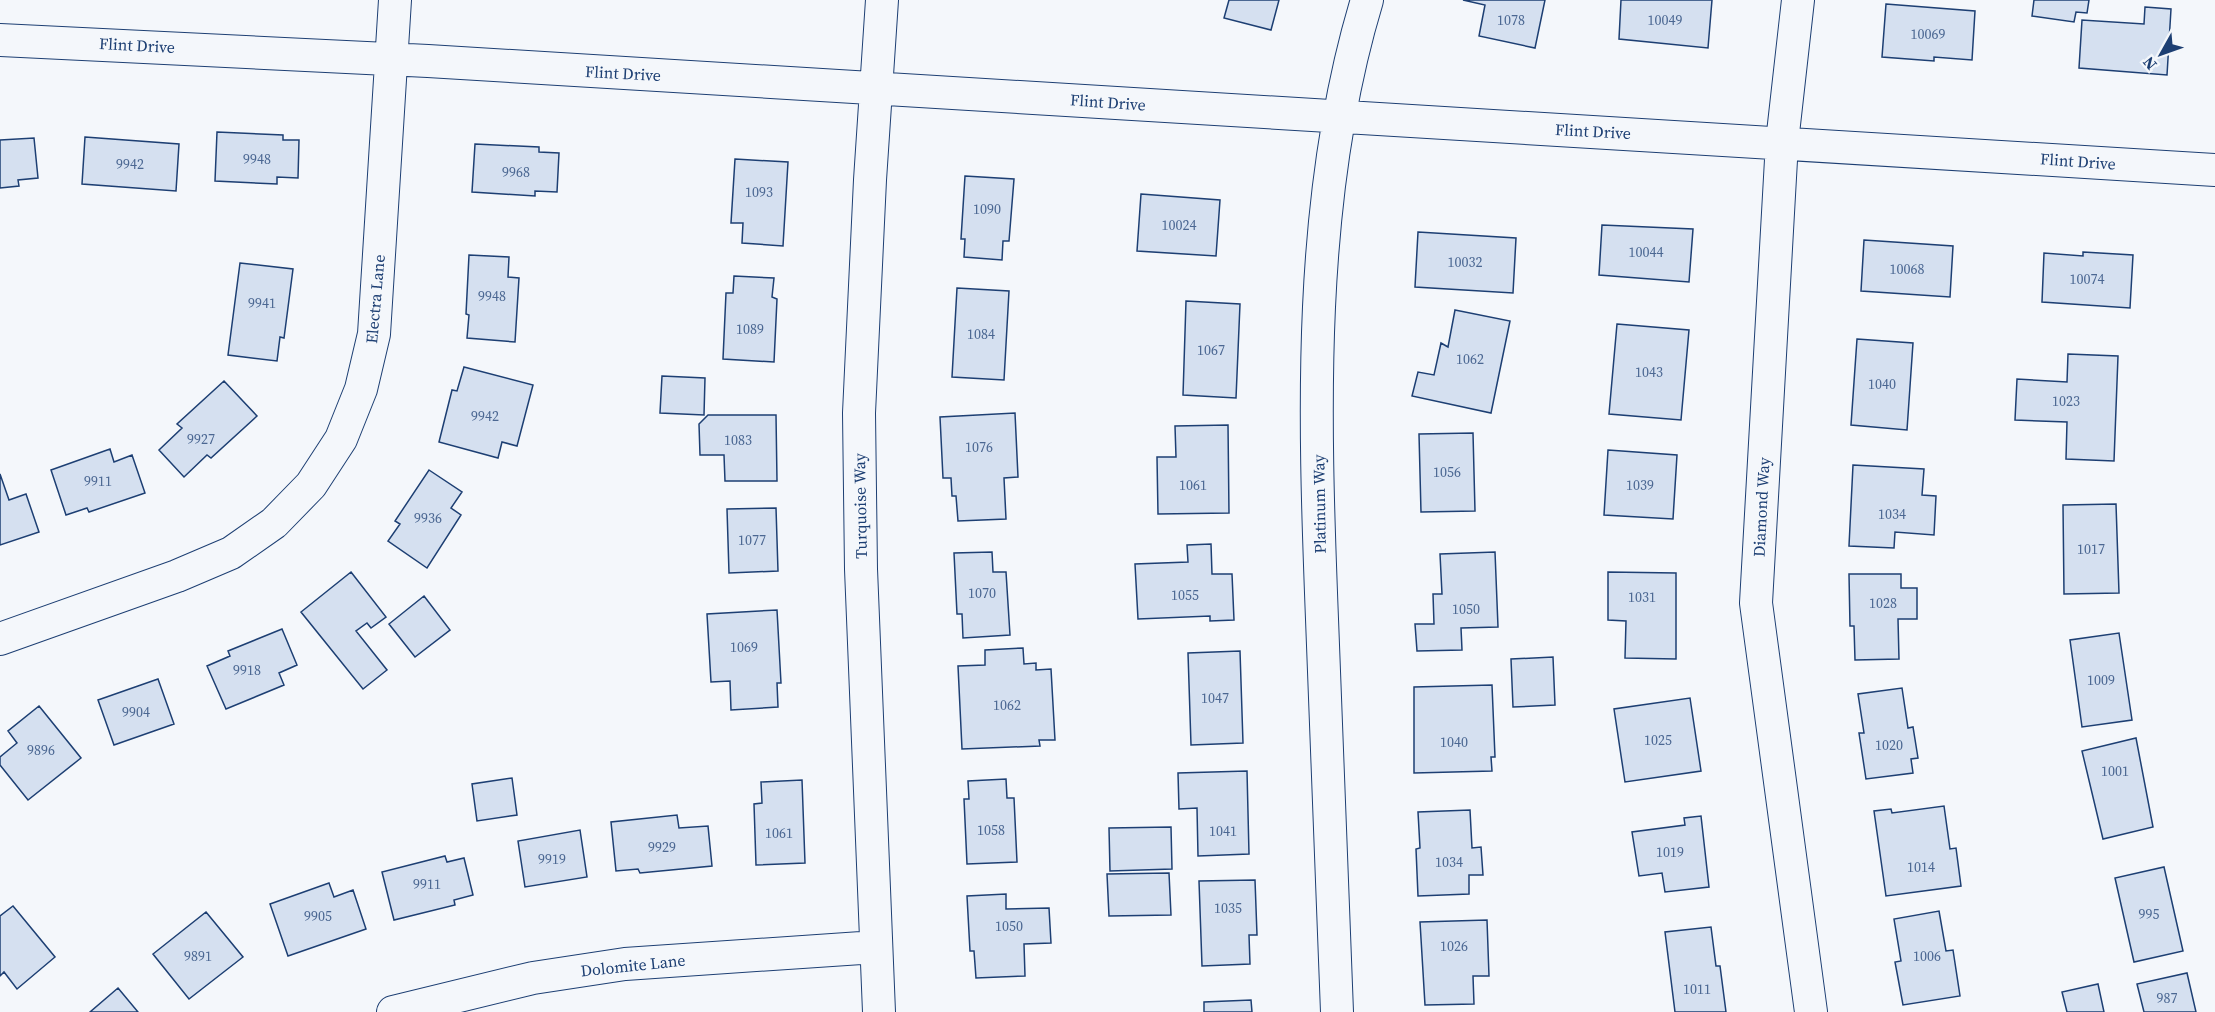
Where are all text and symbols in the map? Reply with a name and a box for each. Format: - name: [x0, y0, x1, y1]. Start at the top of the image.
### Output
- house number: 1078: [1497, 10, 1525, 30]
- house number: 10049: [1648, 10, 1683, 30]
- house number: 10069: [1911, 24, 1946, 44]
- north arrow: [2131, 24, 2191, 84]
- street label: Flint Drive: [99, 32, 175, 58]
- text: N: [2137, 52, 2162, 75]
- street label: Flint Drive: [585, 60, 661, 86]
- street label: Flint Drive: [1069, 88, 1147, 116]
- street label: Flint Drive: [1555, 118, 1631, 144]
- street label: Flint Drive: [2039, 147, 2117, 175]
- house number: 9948: [243, 149, 271, 169]
- house number: 9942: [116, 154, 144, 174]
- house number: 9968: [502, 162, 530, 182]
- house number: 1093: [745, 182, 773, 202]
- house number: 1090: [973, 199, 1001, 219]
- house number: 10024: [1162, 215, 1197, 235]
- house number: 10044: [1629, 242, 1664, 262]
- house number: 10032: [1448, 252, 1483, 272]
- street label: Electra Lane: [360, 253, 390, 345]
- house number: 10068: [1890, 259, 1925, 279]
- house number: 10074: [2070, 269, 2105, 289]
- house number: 9948: [478, 286, 506, 306]
- house number: 9941: [248, 293, 276, 313]
- house number: 1089: [736, 319, 764, 339]
- house number: 1084: [967, 324, 995, 344]
- house number: 1067: [1197, 340, 1225, 360]
- house number: 1062: [1456, 349, 1484, 369]
- house number: 1043: [1635, 362, 1663, 382]
- house number: 1040: [1868, 374, 1896, 394]
- house number: 1023: [2052, 391, 2080, 411]
- house number: 9942: [471, 406, 499, 426]
- house number: 9927: [187, 429, 215, 449]
- house number: 1083: [724, 430, 752, 450]
- house number: 1076: [965, 437, 993, 457]
- street label: Turquoise Way: [848, 452, 872, 559]
- street label: Platinum Way: [1307, 453, 1331, 554]
- street label: Diamond Way: [1747, 456, 1775, 557]
- house number: 1056: [1433, 462, 1461, 482]
- house number: 9911: [84, 471, 112, 491]
- house number: 1061: [1179, 475, 1207, 495]
- house number: 1039: [1626, 475, 1654, 495]
- house number: 1034: [1878, 504, 1906, 524]
- house number: 9936: [414, 508, 442, 528]
- house number: 1077: [738, 530, 766, 550]
- house number: 1017: [2077, 539, 2105, 559]
- house number: 1070: [968, 583, 996, 603]
- house number: 1055: [1171, 585, 1199, 605]
- house number: 1031: [1628, 587, 1656, 607]
- house number: 1028: [1869, 593, 1897, 613]
- house number: 1050: [1452, 599, 1480, 619]
- house number: 1069: [730, 637, 758, 657]
- house number: 9918: [233, 660, 261, 680]
- house number: 1009: [2087, 670, 2115, 690]
- house number: 1047: [1201, 688, 1229, 708]
- house number: 1062: [993, 695, 1021, 715]
- house number: 9904: [122, 702, 150, 722]
- house number: 1025: [1644, 730, 1672, 750]
- house number: 1040: [1440, 732, 1468, 752]
- house number: 1020: [1875, 735, 1903, 755]
- house number: 9896: [27, 740, 55, 760]
- house number: 1001: [2101, 761, 2129, 781]
- house number: 1058: [977, 820, 1005, 840]
- house number: 1041: [1209, 821, 1237, 841]
- house number: 1061: [765, 823, 793, 843]
- house number: 9929: [648, 837, 676, 857]
- house number: 1019: [1656, 842, 1684, 862]
- house number: 9919: [538, 849, 566, 869]
- house number: 1034: [1435, 852, 1463, 872]
- house number: 1014: [1907, 857, 1935, 877]
- house number: 9911: [413, 874, 441, 894]
- house number: 1035: [1214, 898, 1242, 918]
- house number: 995: [2139, 904, 2160, 924]
- house number: 9905: [304, 906, 332, 926]
- house number: 1050: [995, 916, 1023, 936]
- house number: 1026: [1440, 936, 1468, 956]
- house number: 9891: [184, 946, 212, 966]
- house number: 1006: [1913, 946, 1941, 966]
- street label: Dolomite Lane: [580, 949, 686, 981]
- house number: 1011: [1683, 979, 1711, 999]
- house number: 987: [2157, 988, 2178, 1008]

